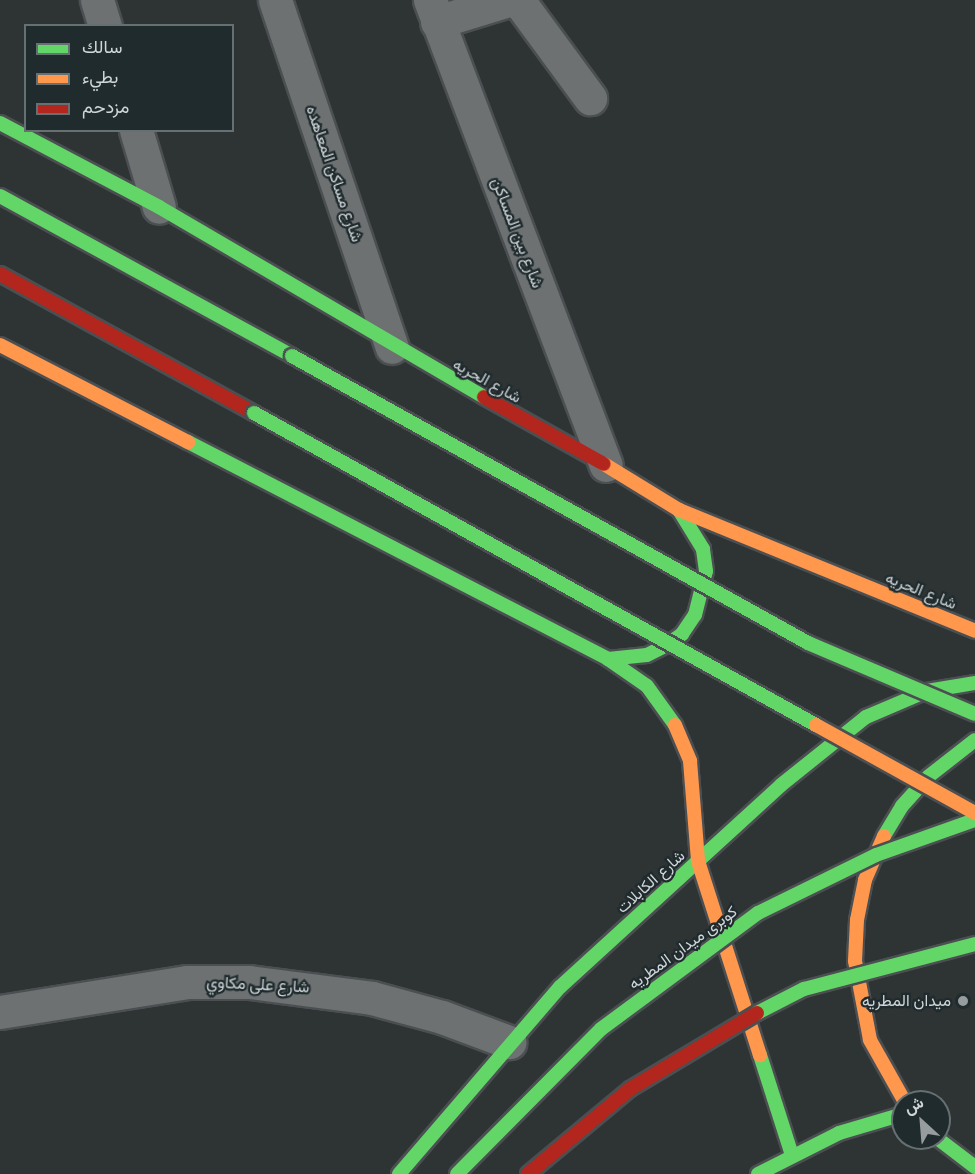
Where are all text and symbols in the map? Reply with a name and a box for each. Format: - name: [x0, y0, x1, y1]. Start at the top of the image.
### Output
- legend: [24, 24, 234, 132]
- text: سالك: [82, 36, 122, 57]
- text: بطيء: [82, 66, 118, 87]
- text: مزدحم: [82, 96, 129, 117]
- street label: شارع مساكن المعاهده: [302, 103, 366, 245]
- street label: شارع بين المساكن: [487, 175, 547, 291]
- street label: شارع الحريه: [450, 354, 524, 408]
- street label: شارع الحريه: [883, 568, 959, 614]
- street label: شارع الكابلات: [613, 846, 689, 918]
- street label: كوبرى ميدان المطريه: [625, 902, 741, 994]
- street label: شارع على مكاوي: [206, 973, 310, 997]
- place label: ميدان المطريه: [862, 991, 951, 1011]
- marker: ميدان المطريه: [956, 994, 970, 1008]
- north arrow: [891, 1090, 951, 1150]
- text: ش: [901, 1092, 927, 1118]

